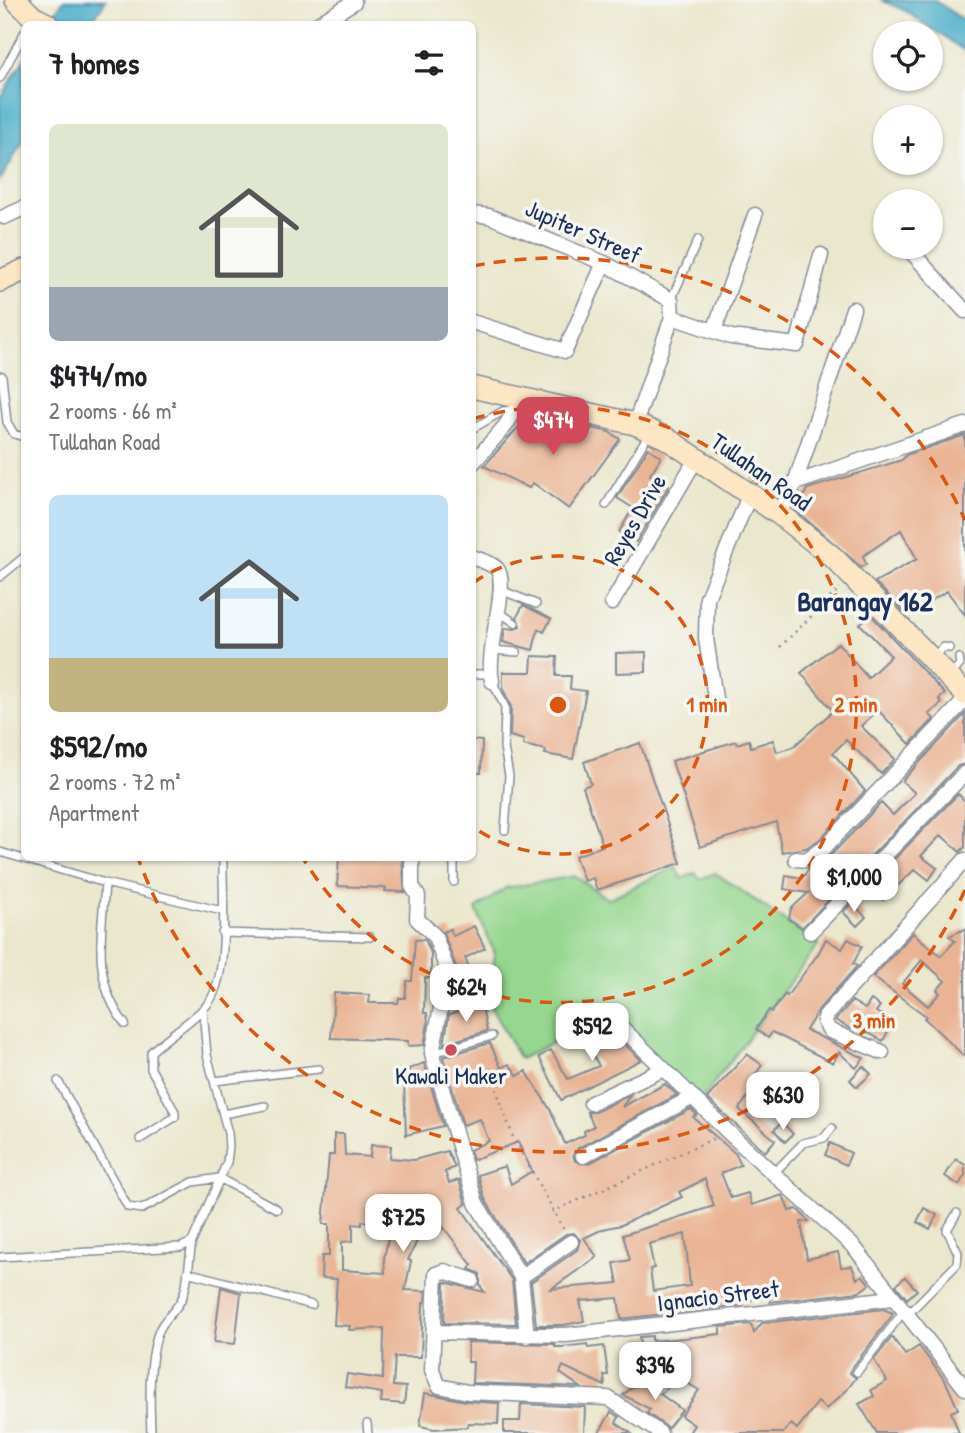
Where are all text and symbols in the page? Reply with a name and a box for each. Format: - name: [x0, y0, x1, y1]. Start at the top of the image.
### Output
- map controls: [873, 21, 943, 259]
- button: locate: [873, 21, 943, 91]
- text: 7 homes: [49, 43, 139, 83]
- icon: filters: [410, 44, 448, 82]
- button: +: [873, 105, 943, 175]
- icon: home: [186, 170, 312, 296]
- button: −: [873, 189, 943, 259]
- street label: Jupiter Streef: [521, 191, 646, 271]
- text: $474/mo: [49, 355, 147, 395]
- text: 2 rooms · 66 m²: [49, 395, 177, 426]
- pin: $474: [512, 398, 594, 457]
- text: $474: [533, 404, 573, 435]
- street label: Tullahan Road: [705, 425, 818, 517]
- text: Tullahan Road: [49, 426, 160, 457]
- street label: Reyes Drive: [595, 468, 673, 571]
- icon: home: [186, 541, 312, 667]
- district label: Barangay 162: [797, 582, 934, 621]
- text: 1 min: [687, 690, 727, 719]
- text: 2 min: [834, 690, 878, 719]
- centre of rings: [546, 693, 570, 717]
- text: $592/mo: [49, 726, 147, 766]
- text: 2 rooms · 72 m²: [49, 766, 181, 797]
- text: Apartment: [49, 797, 139, 828]
- pin: $1,000: [797, 855, 911, 914]
- text: $1,000: [826, 861, 882, 892]
- pin: $624: [425, 964, 507, 1024]
- text: $624: [446, 971, 486, 1002]
- pin: $592: [551, 1004, 633, 1063]
- text: 3 min: [853, 1006, 895, 1035]
- text: $592: [572, 1010, 612, 1041]
- marker: Kawali Maker: [443, 1042, 459, 1058]
- place label: Kawali Maker: [395, 1059, 507, 1091]
- pin: $630: [742, 1072, 824, 1132]
- text: $630: [762, 1079, 804, 1110]
- pin: $725: [362, 1194, 444, 1254]
- text: $725: [381, 1201, 425, 1232]
- street label: Ignacio Street: [655, 1272, 781, 1318]
- pin: $396: [614, 1342, 696, 1402]
- text: $396: [635, 1349, 675, 1380]

